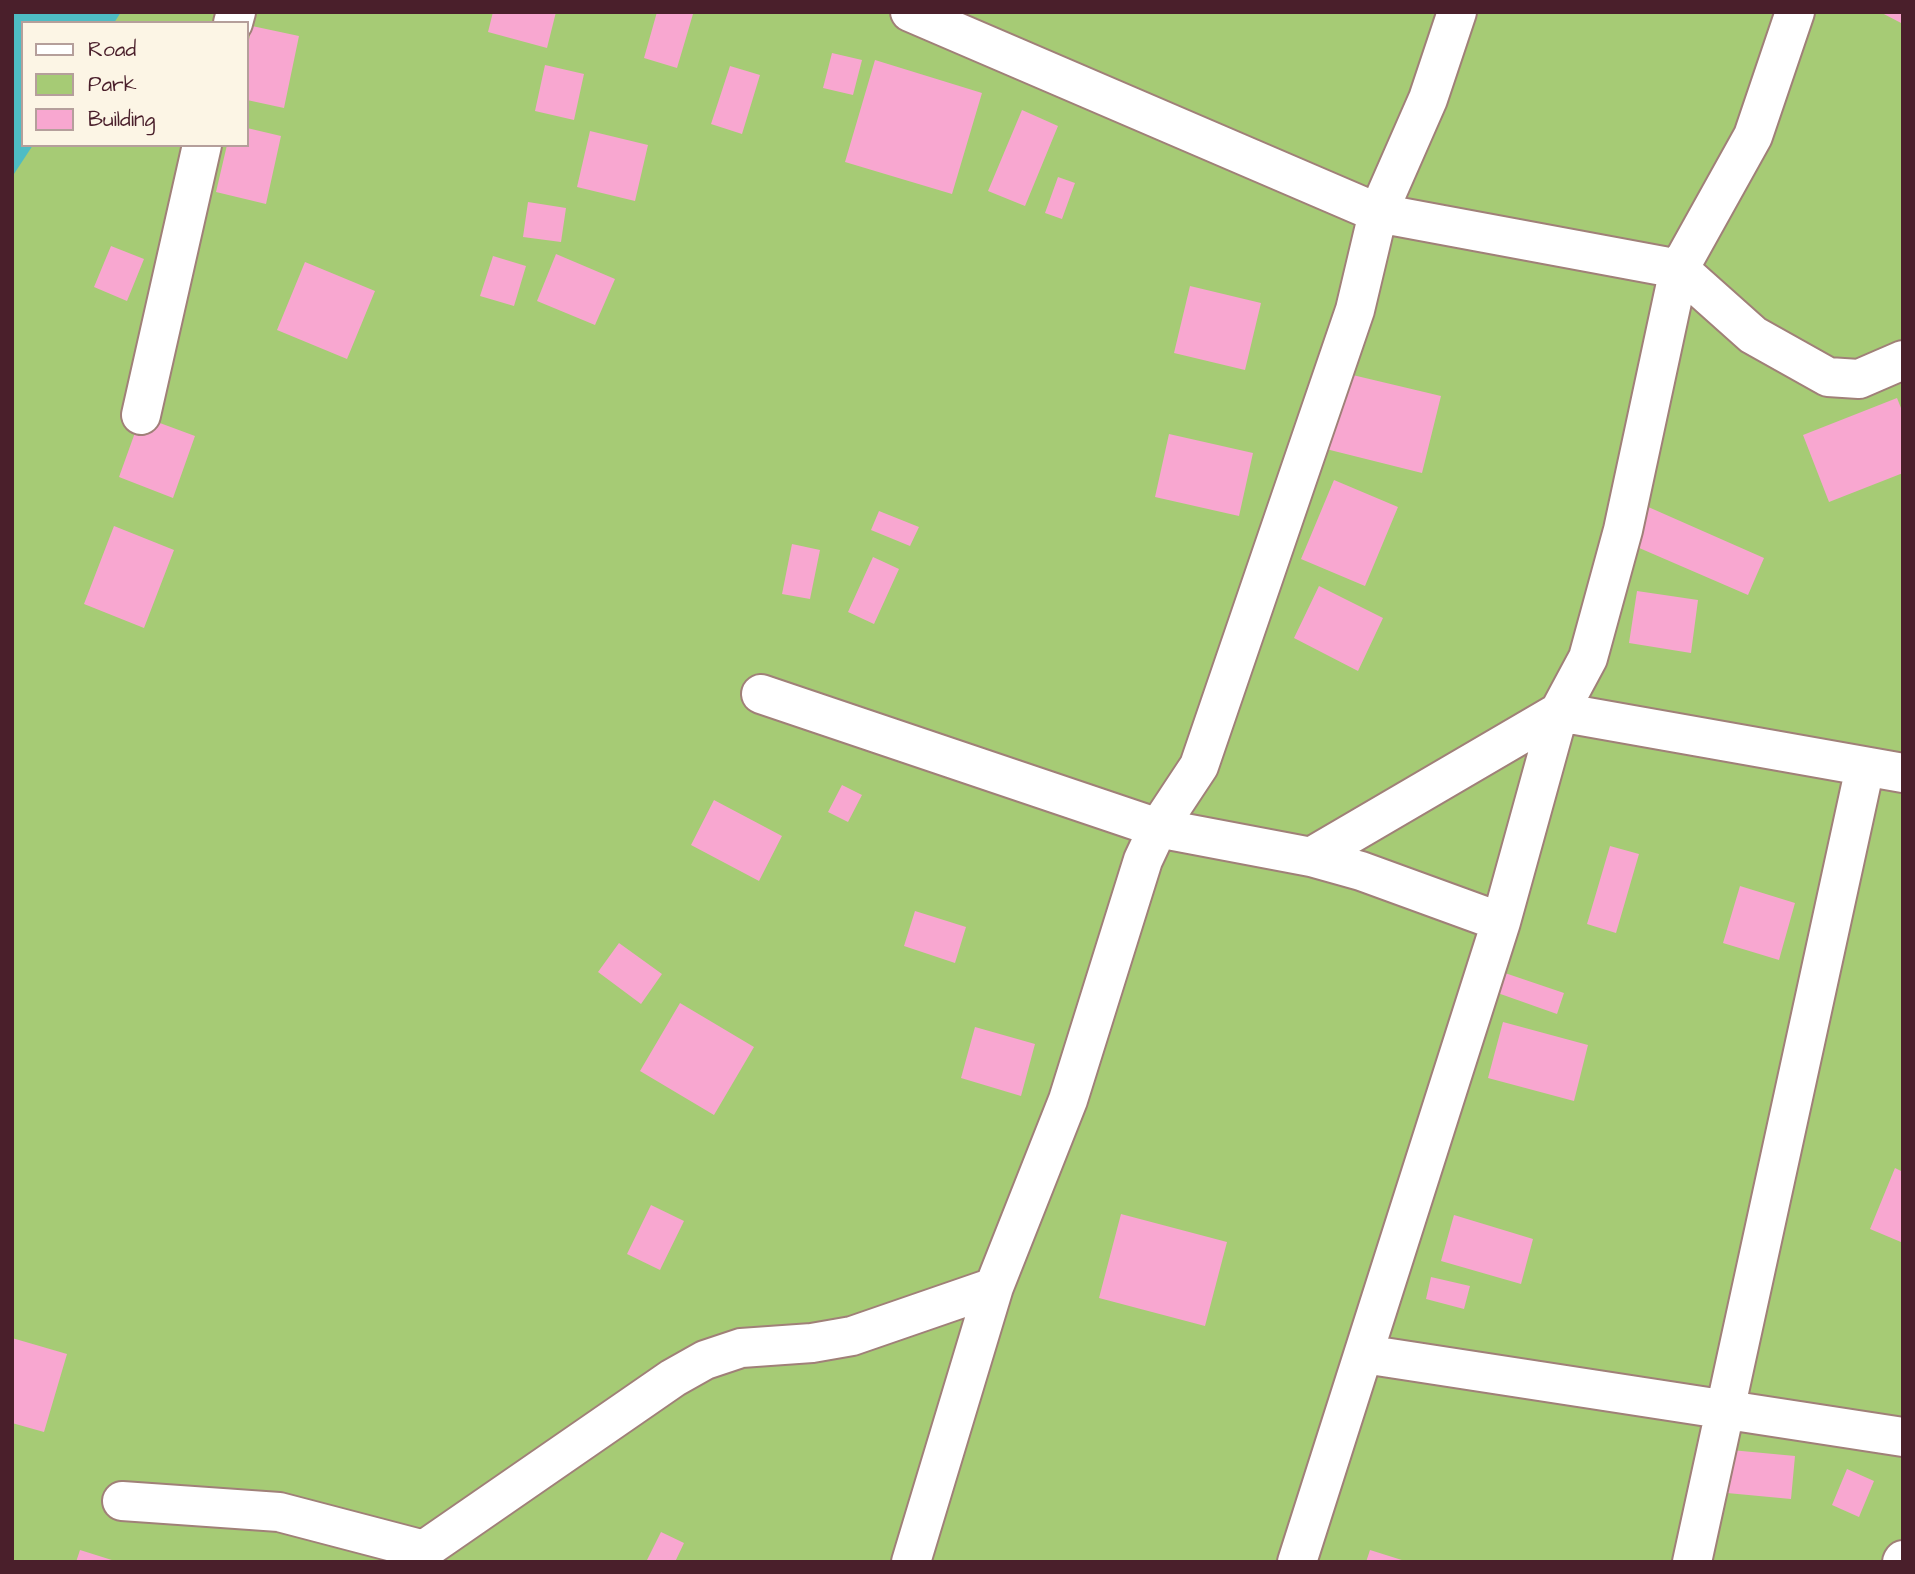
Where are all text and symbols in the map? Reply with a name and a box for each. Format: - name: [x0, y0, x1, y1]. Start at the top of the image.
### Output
- legend: [21, 21, 248, 147]
- text: Road: [88, 35, 136, 64]
- text: Park: [88, 70, 137, 99]
- text: Building: [88, 105, 155, 134]

